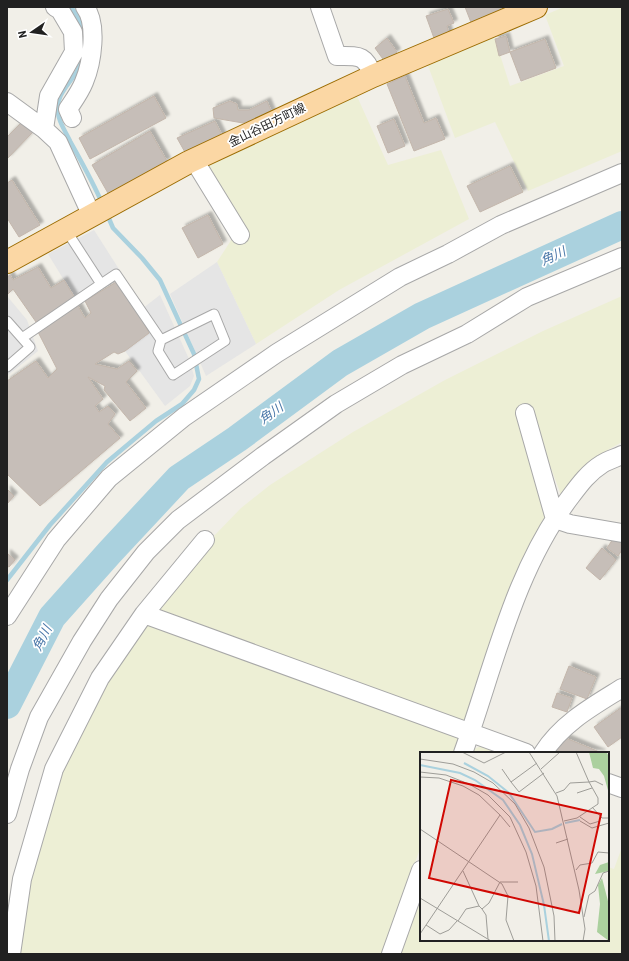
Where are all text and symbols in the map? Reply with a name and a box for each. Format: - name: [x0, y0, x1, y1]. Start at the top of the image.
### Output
- north arrow: [12, 12, 52, 52]
- text: N: [16, 29, 30, 39]
- street label: 金山谷田方町線: [226, 100, 308, 150]
- water label: 角川: [538, 243, 570, 268]
- water label: 角川: [256, 398, 288, 427]
- water label: 角川: [29, 621, 55, 653]
- inset map: [420, 752, 609, 941]

